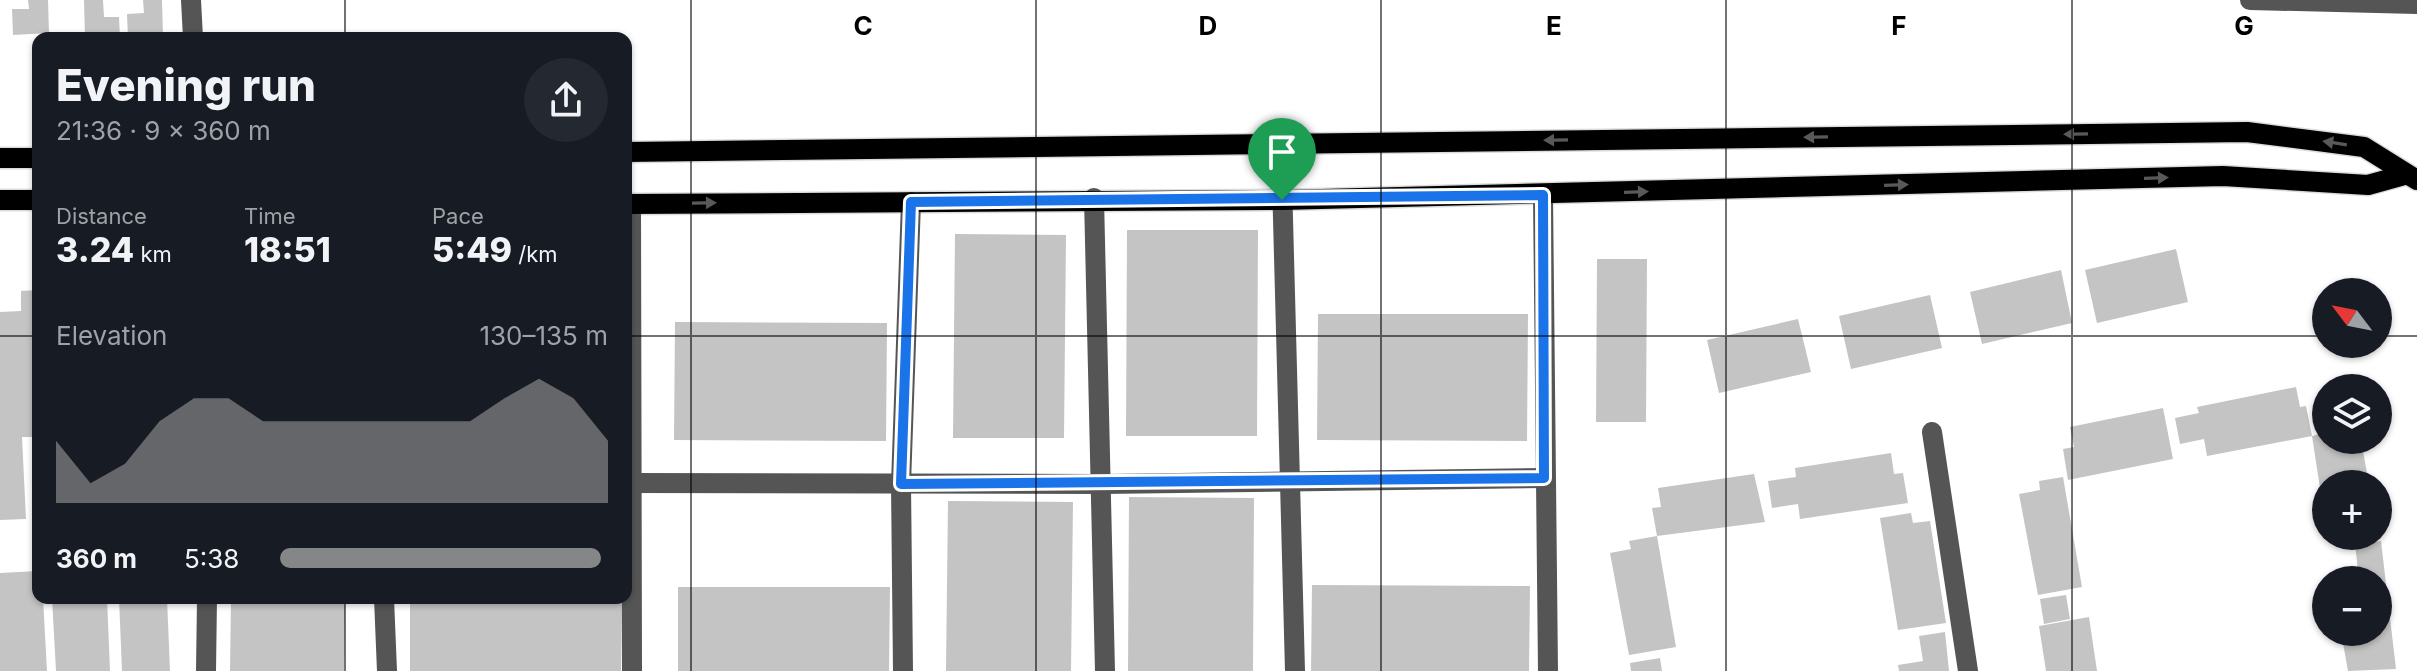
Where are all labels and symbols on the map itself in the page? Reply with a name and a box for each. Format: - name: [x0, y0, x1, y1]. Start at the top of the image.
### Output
- text: C: [853, 10, 873, 41]
- text: D: [1199, 10, 1217, 41]
- text: E: [1546, 10, 1562, 41]
- text: F: [1891, 10, 1907, 41]
- text: G: [2234, 10, 2254, 41]
- pin: [1248, 118, 1316, 200]
- one-way arrow: [2063, 128, 2088, 140]
- one-way arrow: [1803, 131, 1828, 143]
- one-way arrow: [1543, 134, 1568, 146]
- one-way arrow: [2322, 136, 2347, 148]
- one-way arrow: [2144, 171, 2169, 184]
- one-way arrow: [1884, 179, 1909, 191]
- one-way arrow: [1624, 186, 1649, 199]
- one-way arrow: [692, 197, 717, 209]
- north arrow: [2312, 278, 2392, 358]

